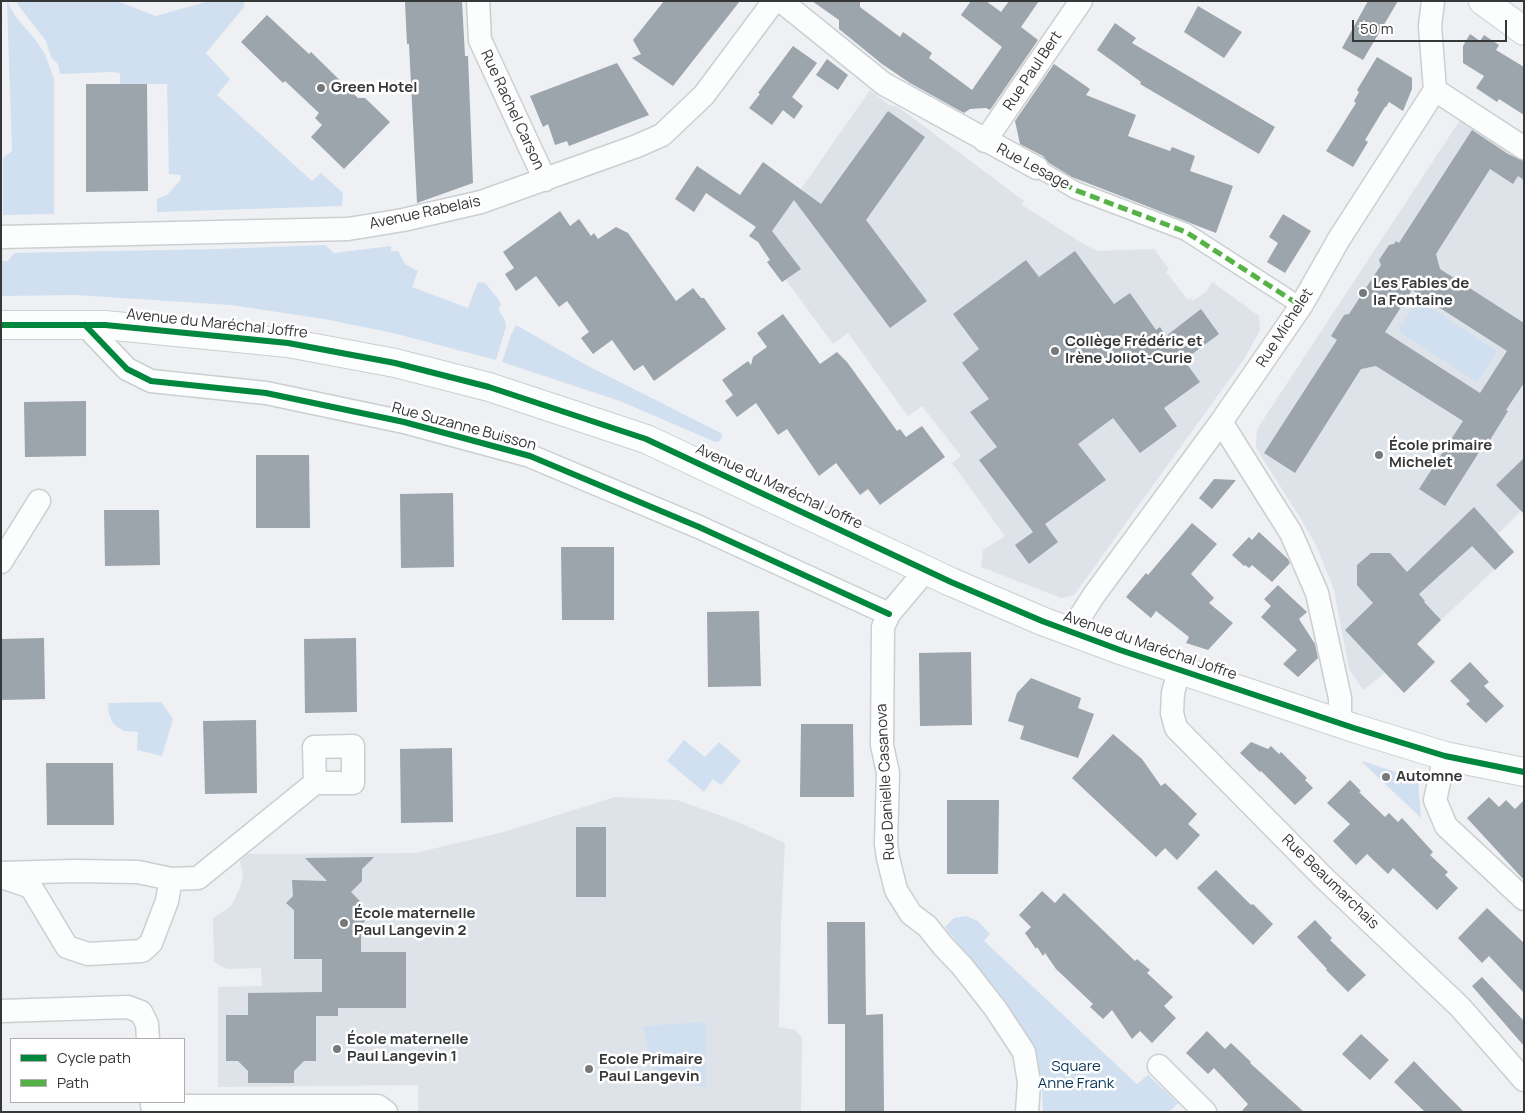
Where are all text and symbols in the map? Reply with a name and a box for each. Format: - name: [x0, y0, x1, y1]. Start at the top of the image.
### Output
- scale bar: [1355, 10, 1510, 42]
- text: 50 m: [1360, 18, 1394, 39]
- street label: Rue Paul Bert: [1000, 28, 1066, 114]
- street label: Rue Rachel Carson: [476, 47, 548, 173]
- place label: Green Hotel: [331, 79, 417, 97]
- marker: Green Hotel: [315, 82, 327, 94]
- street label: Rue Lesage: [993, 140, 1073, 194]
- street label: Avenue Rabelais: [368, 192, 482, 234]
- place label: Les Fables de la Fontaine: [1373, 275, 1469, 310]
- street label: Rue Michelet: [1253, 285, 1317, 371]
- marker: Les Fables de la Fontaine: [1357, 287, 1369, 299]
- street label: Avenue du Maréchal Joffre: [126, 306, 308, 342]
- place label: Collège Frédéric et Irène Joliot-Curie: [1065, 333, 1203, 368]
- marker: Collège Frédéric et Irène Joliot-Curie: [1049, 345, 1061, 357]
- street label: Rue Suzanne Buisson: [390, 399, 538, 455]
- place label: École primaire Michelet: [1389, 437, 1492, 472]
- street label: Avenue du Maréchal Joffre: [693, 440, 865, 534]
- marker: École primaire Michelet: [1373, 449, 1385, 461]
- street label: Avenue du Maréchal Joffre: [1061, 608, 1239, 684]
- street label: Rue Danielle Casanova: [873, 703, 899, 861]
- place label: Automne: [1396, 768, 1463, 786]
- marker: Automne: [1380, 771, 1392, 783]
- street label: Rue Beaumarchais: [1278, 831, 1382, 933]
- place label: École maternelle Paul Langevin 2: [354, 905, 476, 940]
- marker: École maternelle Paul Langevin 2: [338, 917, 350, 929]
- place label: École maternelle Paul Langevin 1: [347, 1031, 469, 1066]
- legend: [10, 1038, 185, 1103]
- marker: École maternelle Paul Langevin 1: [331, 1043, 343, 1055]
- text: Cycle path: [57, 1047, 131, 1068]
- place label: Ecole Primaire Paul Langevin: [599, 1051, 703, 1086]
- park label: Square Anne Frank: [1038, 1058, 1114, 1093]
- marker: Ecole Primaire Paul Langevin: [583, 1063, 595, 1075]
- text: Path: [57, 1072, 89, 1093]

